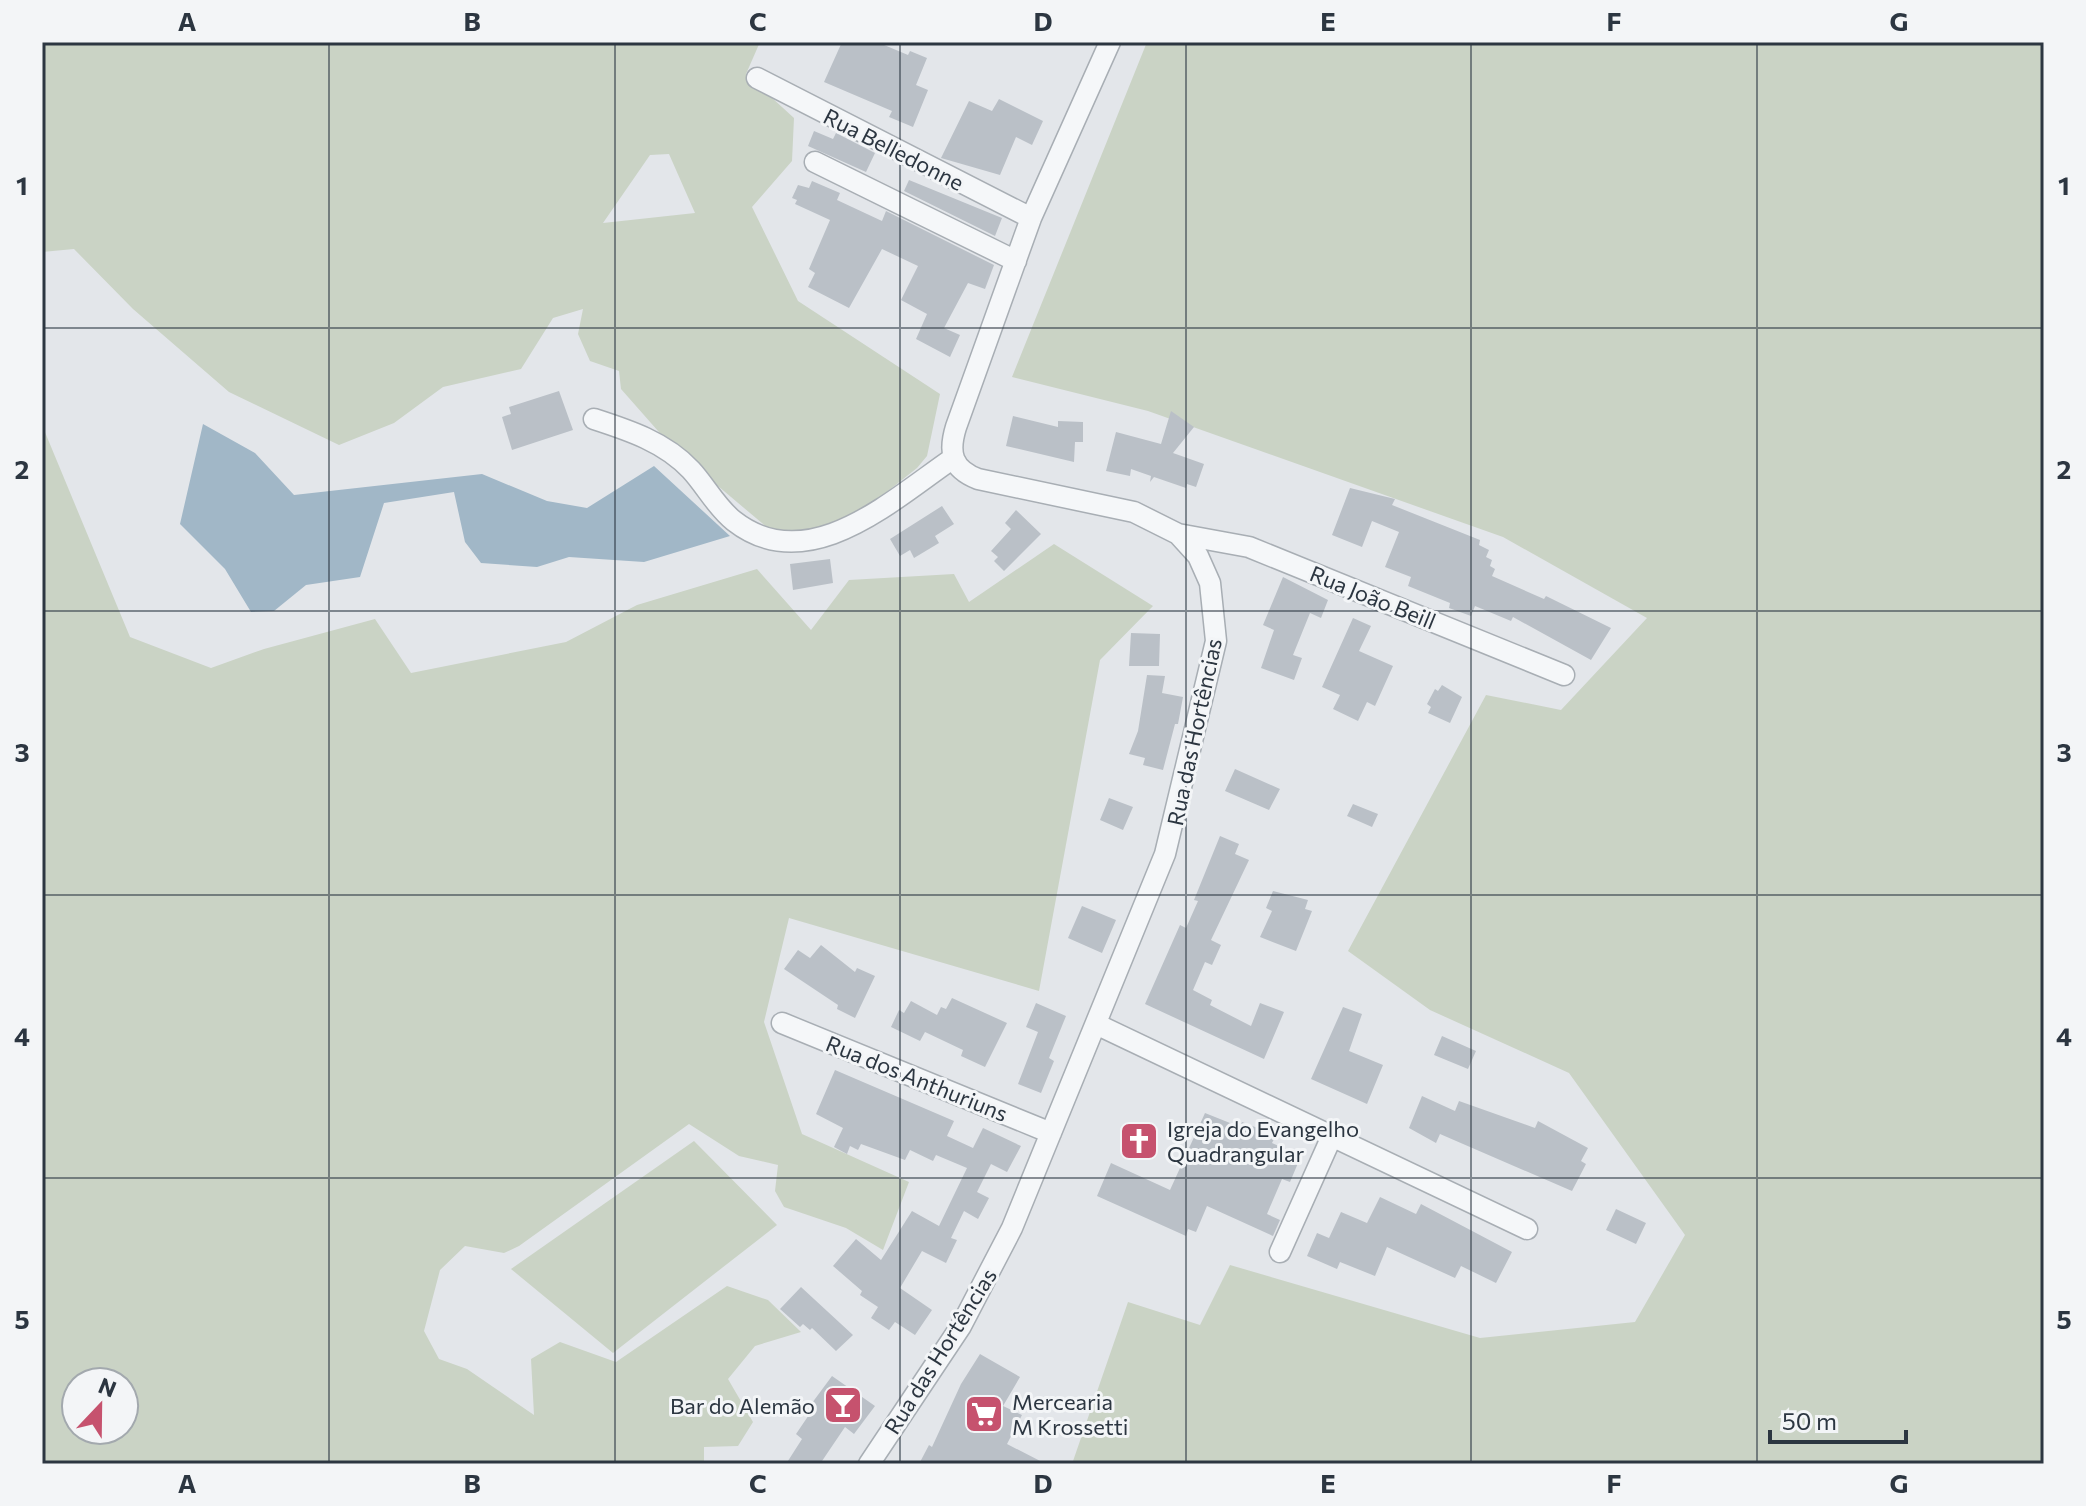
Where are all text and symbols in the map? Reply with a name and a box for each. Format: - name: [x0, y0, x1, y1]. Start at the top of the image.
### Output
- text: A: [178, 5, 197, 36]
- text: B: [463, 5, 481, 36]
- text: C: [749, 5, 767, 36]
- text: D: [1033, 5, 1053, 36]
- text: E: [1320, 5, 1336, 36]
- text: F: [1606, 5, 1622, 36]
- text: G: [1890, 5, 1908, 36]
- street label: Rua Belledonne: [819, 102, 969, 196]
- text: 1: [16, 169, 28, 200]
- text: 1: [2058, 169, 2070, 200]
- text: 2: [15, 453, 29, 484]
- text: 2: [2057, 453, 2071, 484]
- street label: Rua João Beill: [1306, 559, 1440, 635]
- street label: Rua das Hortências: [1161, 636, 1227, 828]
- text: 3: [14, 736, 30, 767]
- text: 3: [2056, 736, 2072, 767]
- text: 4: [14, 1020, 30, 1051]
- text: 4: [2056, 1020, 2072, 1051]
- street label: Rua dos Anthuriuns: [822, 1029, 1012, 1127]
- place label: Igreja do Evangelho Quadrangular: [1167, 1115, 1359, 1167]
- church icon: Igreja do Evangelho Quadrangular: [1118, 1120, 1160, 1162]
- street label: Rua das Hortências: [878, 1263, 1002, 1439]
- text: 5: [14, 1303, 30, 1334]
- text: 5: [2056, 1303, 2072, 1334]
- north arrow: [60, 1366, 140, 1446]
- text: N: [95, 1371, 120, 1403]
- bar icon: Bar do Alemão: [822, 1384, 864, 1426]
- place label: Mercearia M Krossetti: [1012, 1388, 1129, 1440]
- place label: Bar do Alemão: [670, 1392, 815, 1419]
- supermarket icon: Mercearia M Krossetti: [963, 1393, 1005, 1435]
- scale bar: [1770, 1394, 1906, 1444]
- text: 50 m: [1782, 1406, 1837, 1435]
- text: A: [178, 1467, 197, 1498]
- text: B: [463, 1467, 481, 1498]
- text: C: [749, 1467, 767, 1498]
- text: D: [1033, 1467, 1053, 1498]
- text: E: [1320, 1467, 1336, 1498]
- text: F: [1606, 1467, 1622, 1498]
- text: G: [1890, 1467, 1908, 1498]

